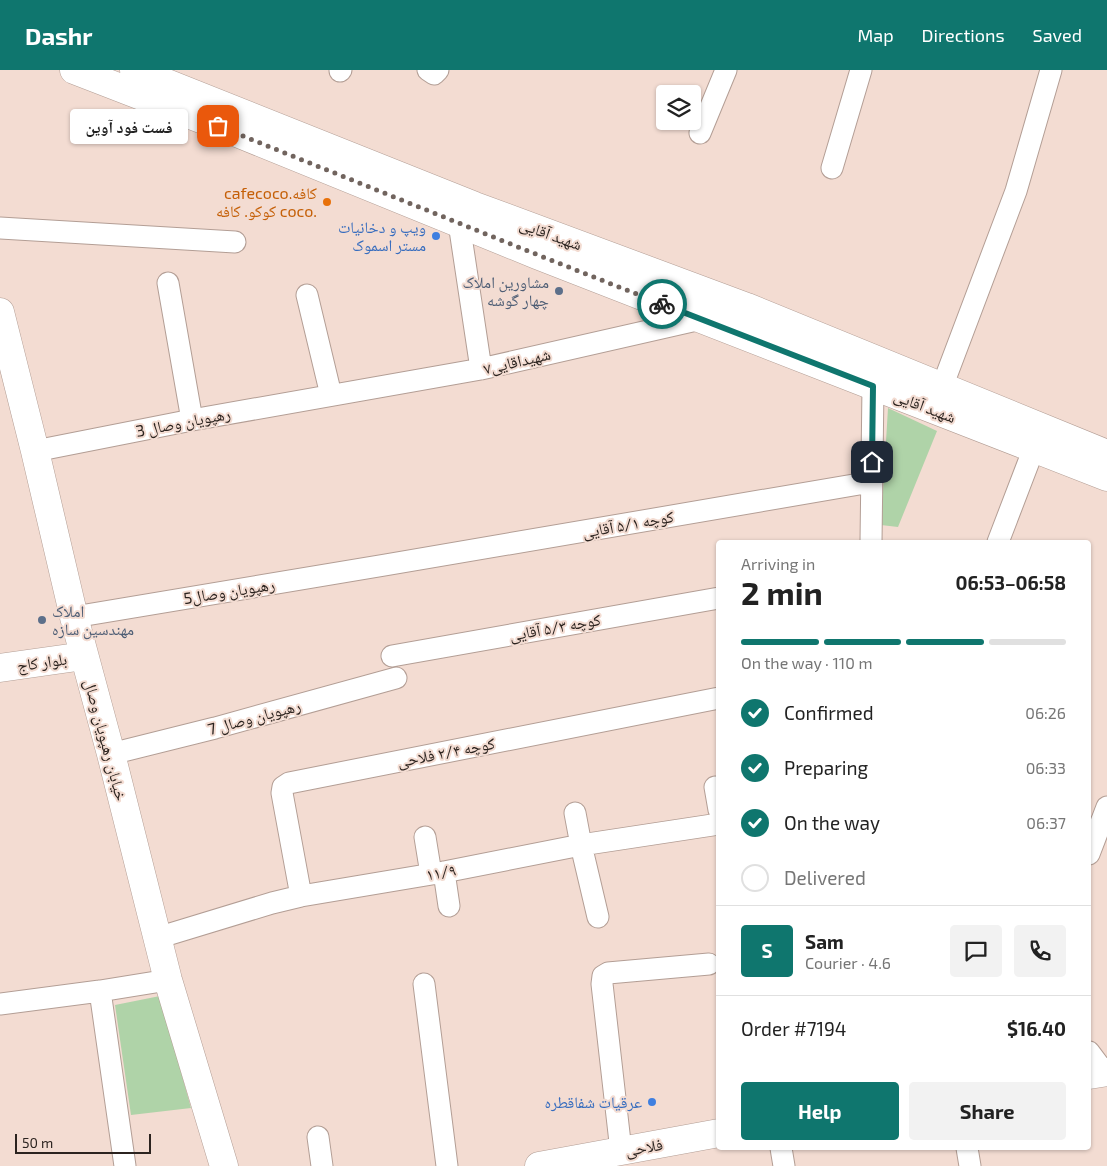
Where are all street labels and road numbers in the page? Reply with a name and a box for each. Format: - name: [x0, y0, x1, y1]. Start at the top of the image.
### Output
- street label: شهید آقایی: [517, 214, 585, 255]
- street label: شهیداقایی۷: [482, 344, 553, 379]
- street label: شهید آقایی: [891, 385, 959, 428]
- street label: 3 رهپویان وصال: [134, 403, 232, 442]
- street label: کوچه ۵/۱ آقایی: [581, 506, 676, 543]
- street label: رهپویان وصال5: [182, 574, 276, 609]
- street label: کوچه ۵/۳ آقایی: [508, 609, 603, 646]
- street label: بلوار کاج: [16, 649, 68, 676]
- street label: خیابان رهپویان وصال: [79, 677, 132, 803]
- street label: 7 رهپویان وصال: [205, 695, 303, 740]
- street label: کوچه ۲/۴ فلاحی: [396, 733, 497, 772]
- street label: ۱۱/۹: [425, 860, 457, 883]
- street label: فلاحی: [624, 1134, 664, 1161]

